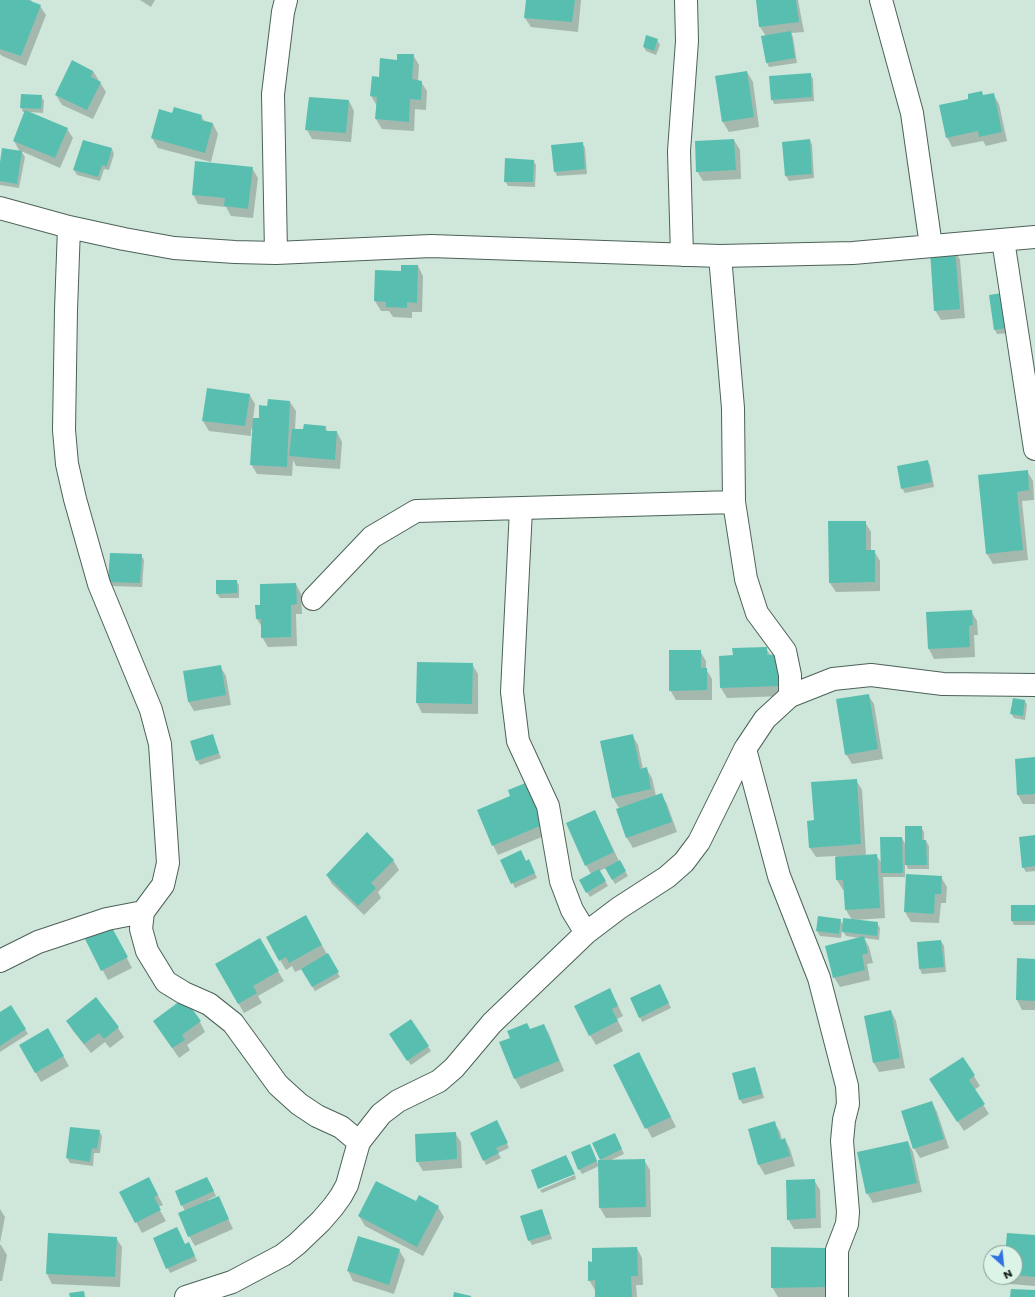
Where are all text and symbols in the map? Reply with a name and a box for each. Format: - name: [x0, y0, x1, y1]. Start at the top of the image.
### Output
- north arrow: [983, 1245, 1023, 1285]
- text: N: [1001, 1266, 1015, 1284]

